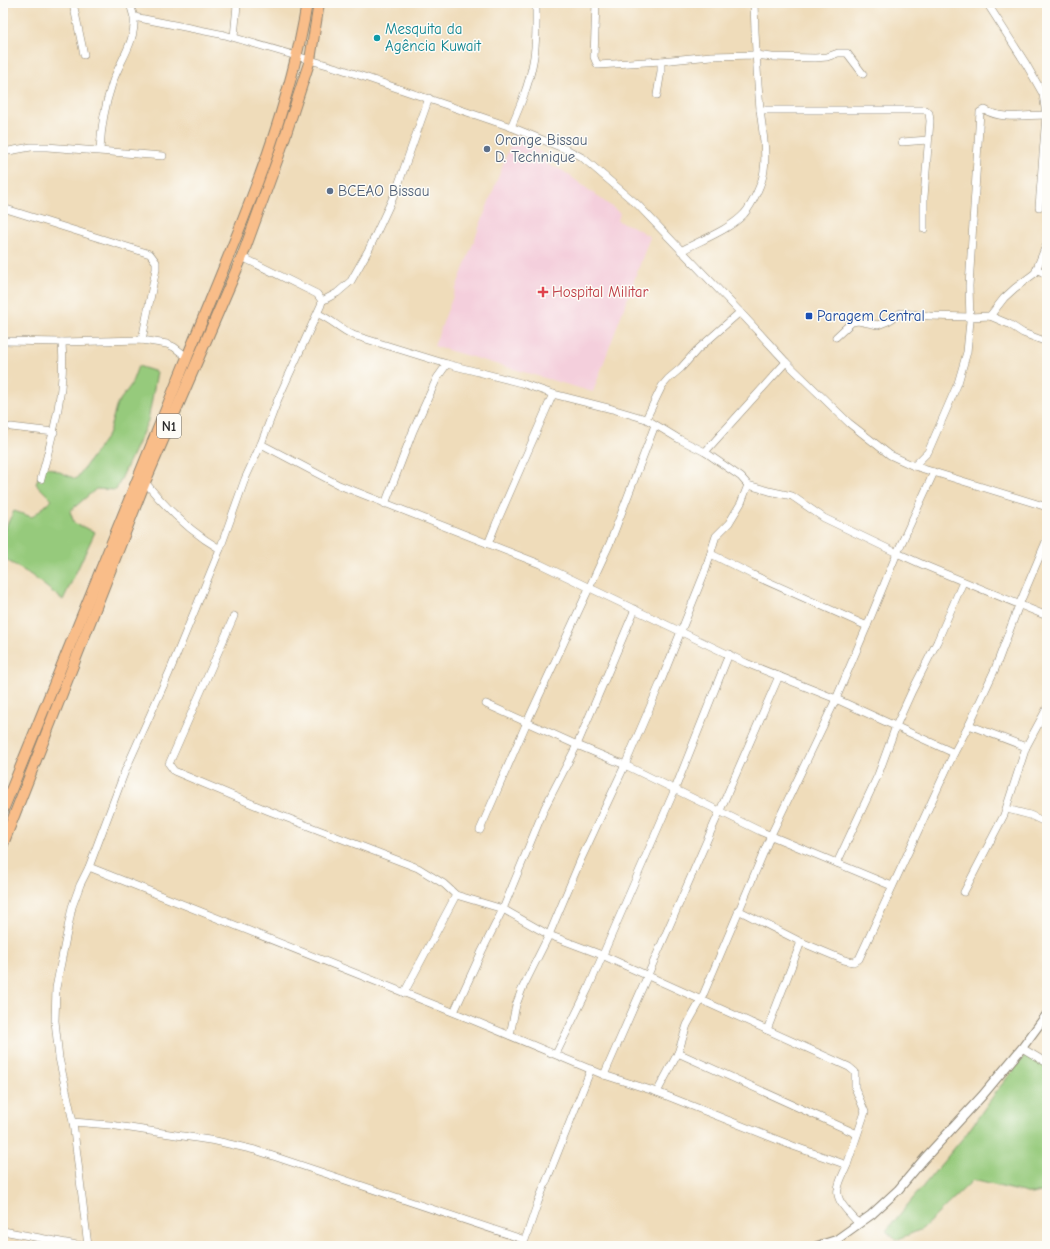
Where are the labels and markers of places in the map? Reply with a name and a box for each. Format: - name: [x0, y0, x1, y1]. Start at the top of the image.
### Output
- place label: Mesquita da Agência Kuwait: [385, 20, 482, 55]
- marker: Mesquita da Agência Kuwait: [372, 33, 382, 43]
- place label: Orange Bissau D. Technique: [495, 131, 587, 166]
- marker: Orange Bissau D. Technique: [482, 144, 492, 154]
- place label: BCEAO Bissau: [338, 182, 429, 200]
- marker: BCEAO Bissau: [325, 186, 335, 196]
- place label: Hospital Militar: [552, 283, 648, 301]
- marker: Hospital Militar: [537, 286, 549, 298]
- place label: Paragem Central: [817, 307, 925, 325]
- marker: Paragem Central: [804, 311, 814, 321]

